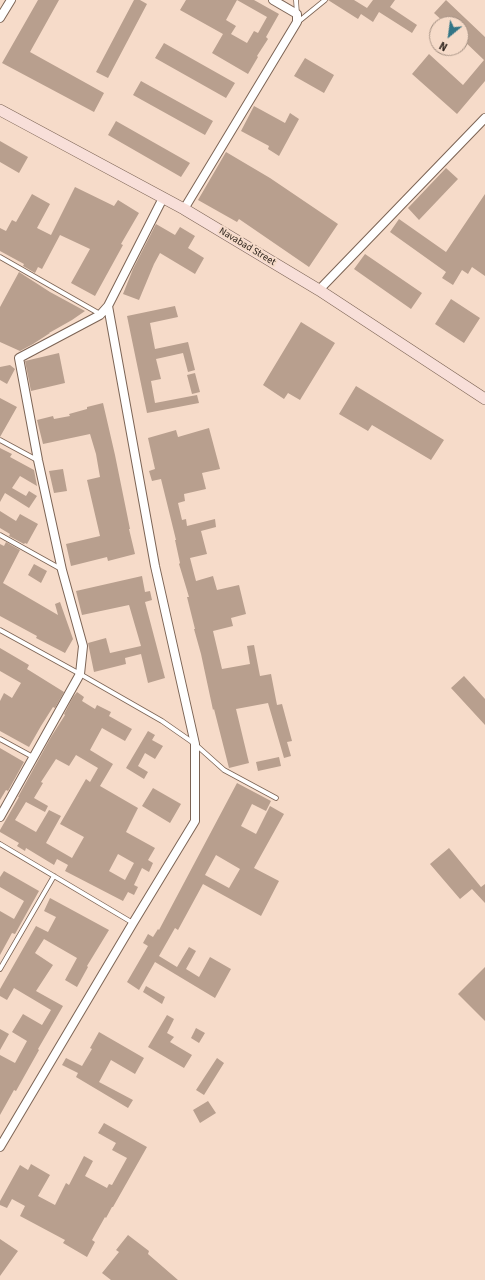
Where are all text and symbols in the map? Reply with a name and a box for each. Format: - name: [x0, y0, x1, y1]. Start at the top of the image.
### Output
- north arrow: [429, 16, 469, 56]
- text: N: [437, 38, 450, 54]
- street label: Navabad Street: [216, 225, 278, 269]

